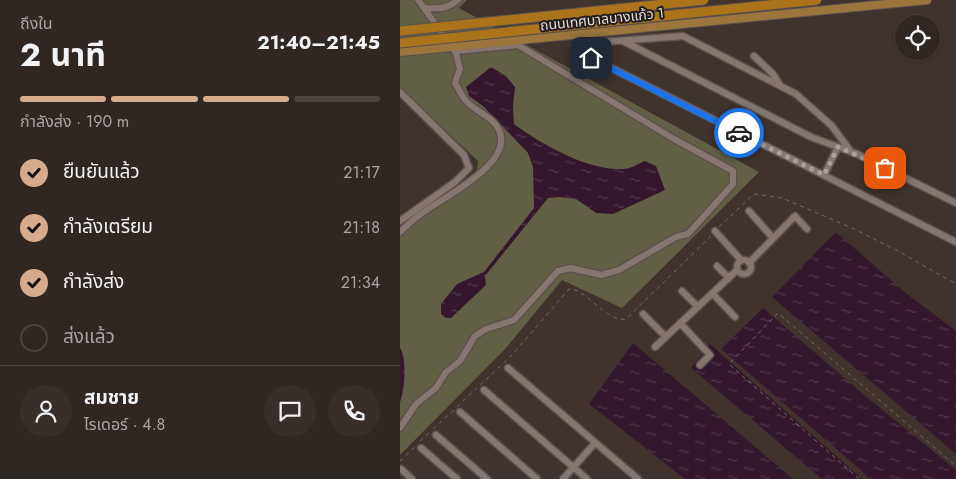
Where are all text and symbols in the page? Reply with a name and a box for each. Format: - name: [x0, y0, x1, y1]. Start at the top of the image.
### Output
- street label: ถนนเทศบาลบางแก้ว 1: [539, 3, 665, 35]
- text: ถึงใน: [20, 12, 53, 35]
- map controls: [895, 15, 940, 60]
- button: locate: [895, 15, 940, 60]
- text: 21:40–21:45: [257, 29, 380, 56]
- text: 2 นาที: [20, 32, 106, 78]
- pin: [570, 37, 612, 79]
- icon: home: [577, 44, 605, 72]
- courier: [714, 108, 764, 158]
- text: กำลังส่ง · 190 m: [20, 110, 129, 133]
- icon: car: [725, 119, 753, 147]
- pin: [864, 147, 906, 189]
- icon: bag: [871, 154, 899, 182]
- text: ยืนยันแล้ว: [63, 158, 140, 185]
- icon: check: [20, 159, 48, 187]
- text: 21:17: [343, 161, 380, 184]
- text: กำลังเตรียม: [63, 213, 153, 240]
- icon: check: [20, 214, 48, 242]
- text: 21:18: [343, 216, 380, 239]
- text: กำลังส่ง: [63, 268, 124, 295]
- icon: check: [20, 269, 48, 297]
- text: 21:34: [341, 271, 380, 294]
- text: ส่งแล้ว: [63, 323, 115, 350]
- text: สมชาย: [84, 384, 139, 411]
- button: person: [20, 385, 72, 437]
- button: chat: [264, 385, 316, 437]
- button: phone: [328, 385, 380, 437]
- text: ไรเดอร์ · 4.8: [84, 413, 165, 436]

